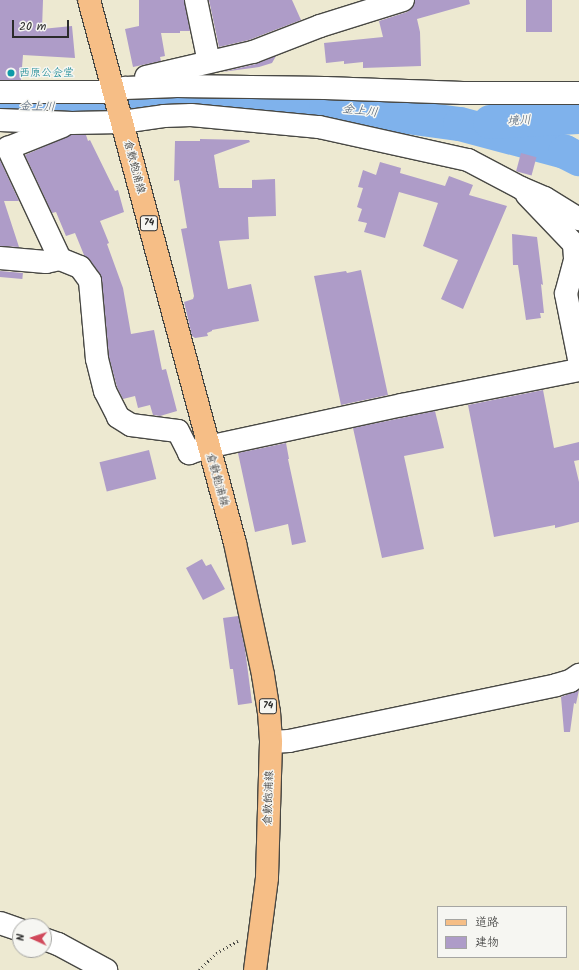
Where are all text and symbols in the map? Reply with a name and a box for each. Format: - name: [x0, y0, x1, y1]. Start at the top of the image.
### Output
- scale bar: [14, 12, 71, 38]
- text: 20 m: [19, 17, 46, 36]
- place label: 西原公会堂: [19, 66, 74, 80]
- marker: 西原公会堂: [6, 68, 16, 78]
- water label: 金上川: [19, 99, 55, 115]
- water label: 金上川: [341, 102, 379, 120]
- water label: 境川: [507, 113, 531, 129]
- street label: 倉敷飽浦線: [121, 139, 147, 195]
- road number: 74: [139, 215, 159, 231]
- street label: 倉敷飽浦線: [203, 452, 231, 508]
- road number: 74: [258, 698, 278, 714]
- street label: 倉敷飽浦線: [261, 770, 277, 826]
- legend: [437, 906, 567, 958]
- text: 道路: [475, 913, 499, 932]
- north arrow: [12, 918, 52, 958]
- text: N: [12, 933, 30, 941]
- text: 建物: [475, 933, 499, 952]

